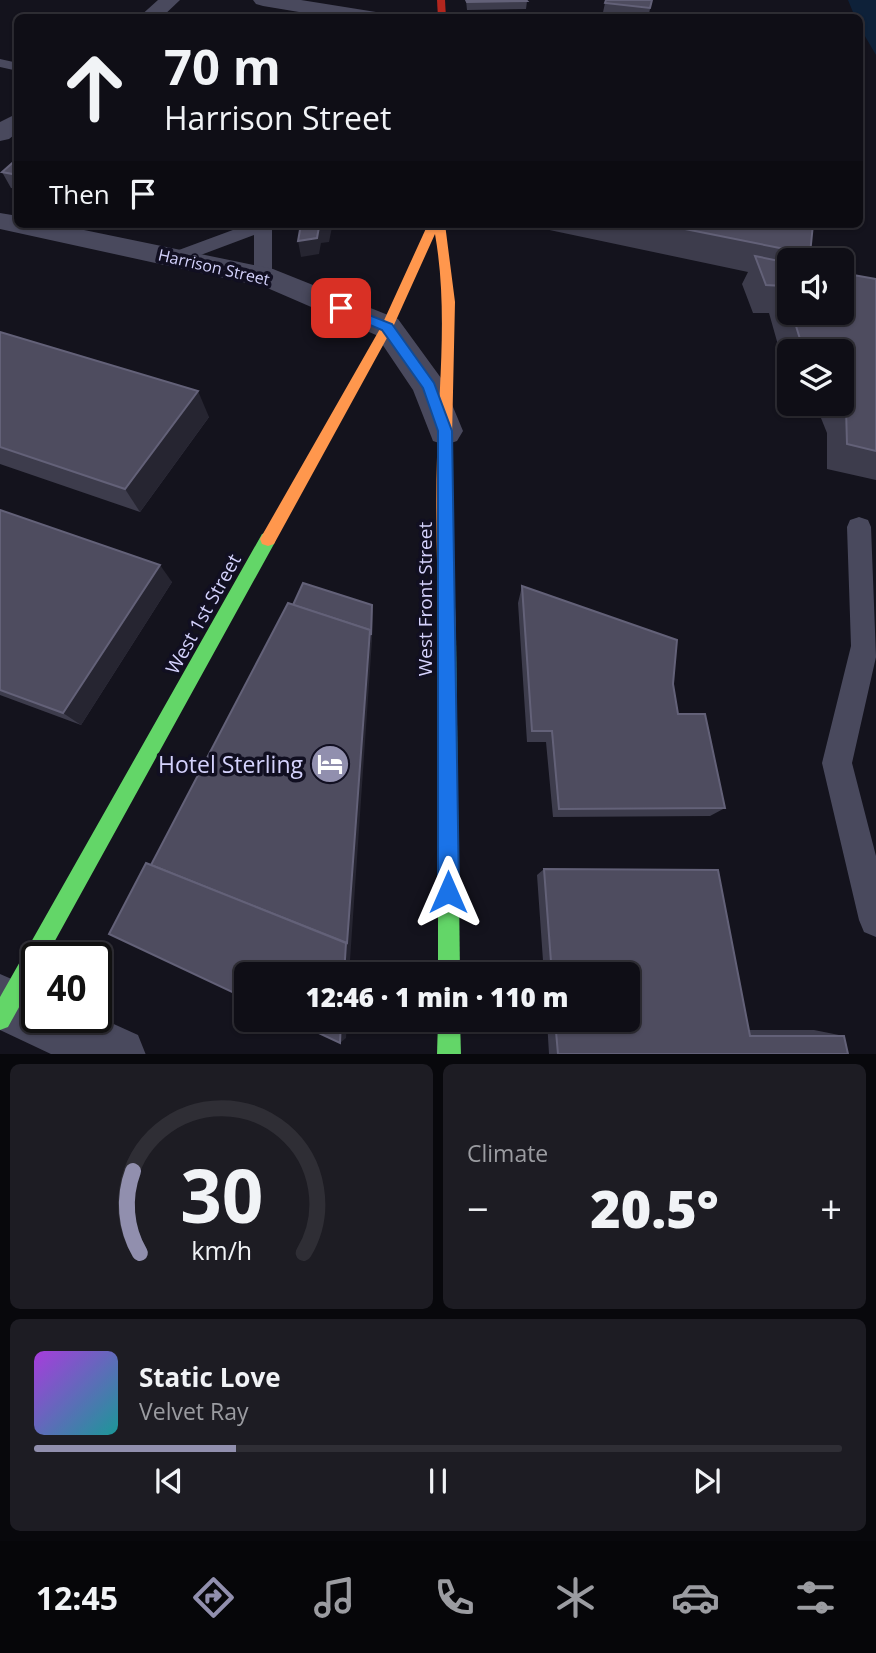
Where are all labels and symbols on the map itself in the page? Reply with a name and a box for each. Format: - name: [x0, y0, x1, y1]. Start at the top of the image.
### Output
- street label: Harrison Street: [156, 243, 272, 291]
- pin: [311, 278, 371, 338]
- street label: West Front Street: [412, 522, 438, 676]
- street label: West 1st Street: [159, 549, 247, 679]
- hotel icon: Hotel Sterling: [309, 743, 351, 785]
- place label: Hotel Sterling: [158, 748, 303, 780]
- position arrow: [411, 855, 485, 929]
- speed limit sign: 40: [21, 942, 112, 1033]

